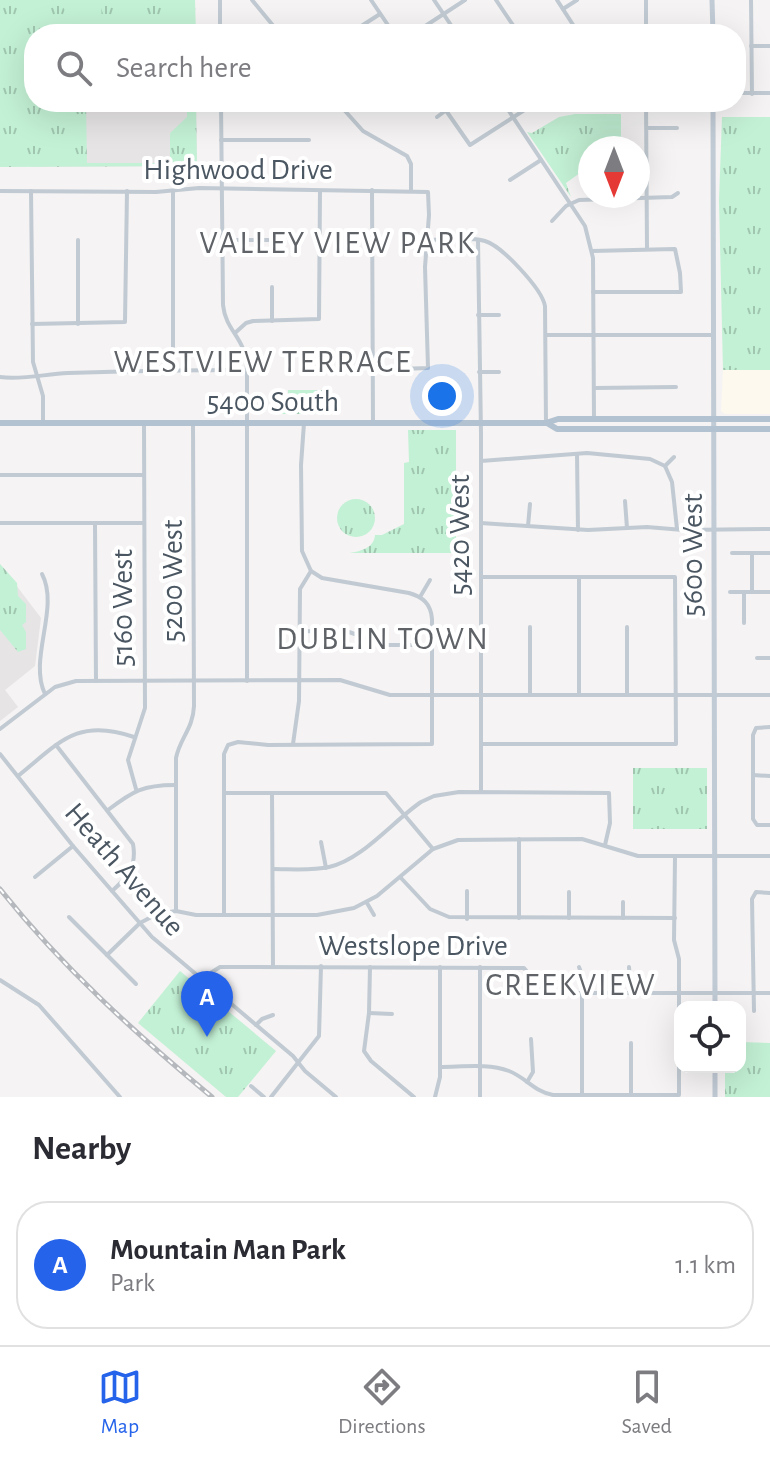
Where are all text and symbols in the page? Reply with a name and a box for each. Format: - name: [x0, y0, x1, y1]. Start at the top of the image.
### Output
- search box: [24, 24, 746, 112]
- icon: search: [52, 46, 96, 90]
- text: Search here: [116, 53, 252, 83]
- north arrow: [578, 136, 650, 208]
- street label: Highwood Drive: [143, 155, 333, 185]
- district label: VALLEY VIEW PARK: [200, 227, 476, 259]
- district label: WESTVIEW TERRACE: [114, 346, 412, 378]
- your location: [422, 376, 462, 416]
- street label: 5400 South: [207, 387, 339, 417]
- street label: 5420 West: [445, 474, 475, 596]
- street label: 5600 West: [678, 493, 708, 617]
- street label: 5200 West: [158, 519, 188, 642]
- street label: 5160 West: [108, 549, 138, 667]
- district label: DUBLIN TOWN: [276, 623, 490, 655]
- street label: Heath Avenue: [59, 797, 190, 942]
- street label: Westslope Drive: [318, 931, 508, 961]
- district label: CREEKVIEW: [485, 969, 657, 1001]
- pin: A: [181, 971, 233, 1037]
- map controls: [674, 1001, 746, 1073]
- button: locate: [674, 1001, 746, 1073]
- text: Nearby: [32, 1132, 131, 1166]
- text: Mountain Man Park: [110, 1235, 346, 1265]
- text: A: [52, 1252, 68, 1278]
- text: 1.1 km: [675, 1252, 736, 1278]
- text: Park: [110, 1270, 155, 1296]
- tab: Map: [98, 1365, 142, 1439]
- tab: Directions: [338, 1365, 426, 1439]
- tab: Saved: [622, 1365, 672, 1439]

